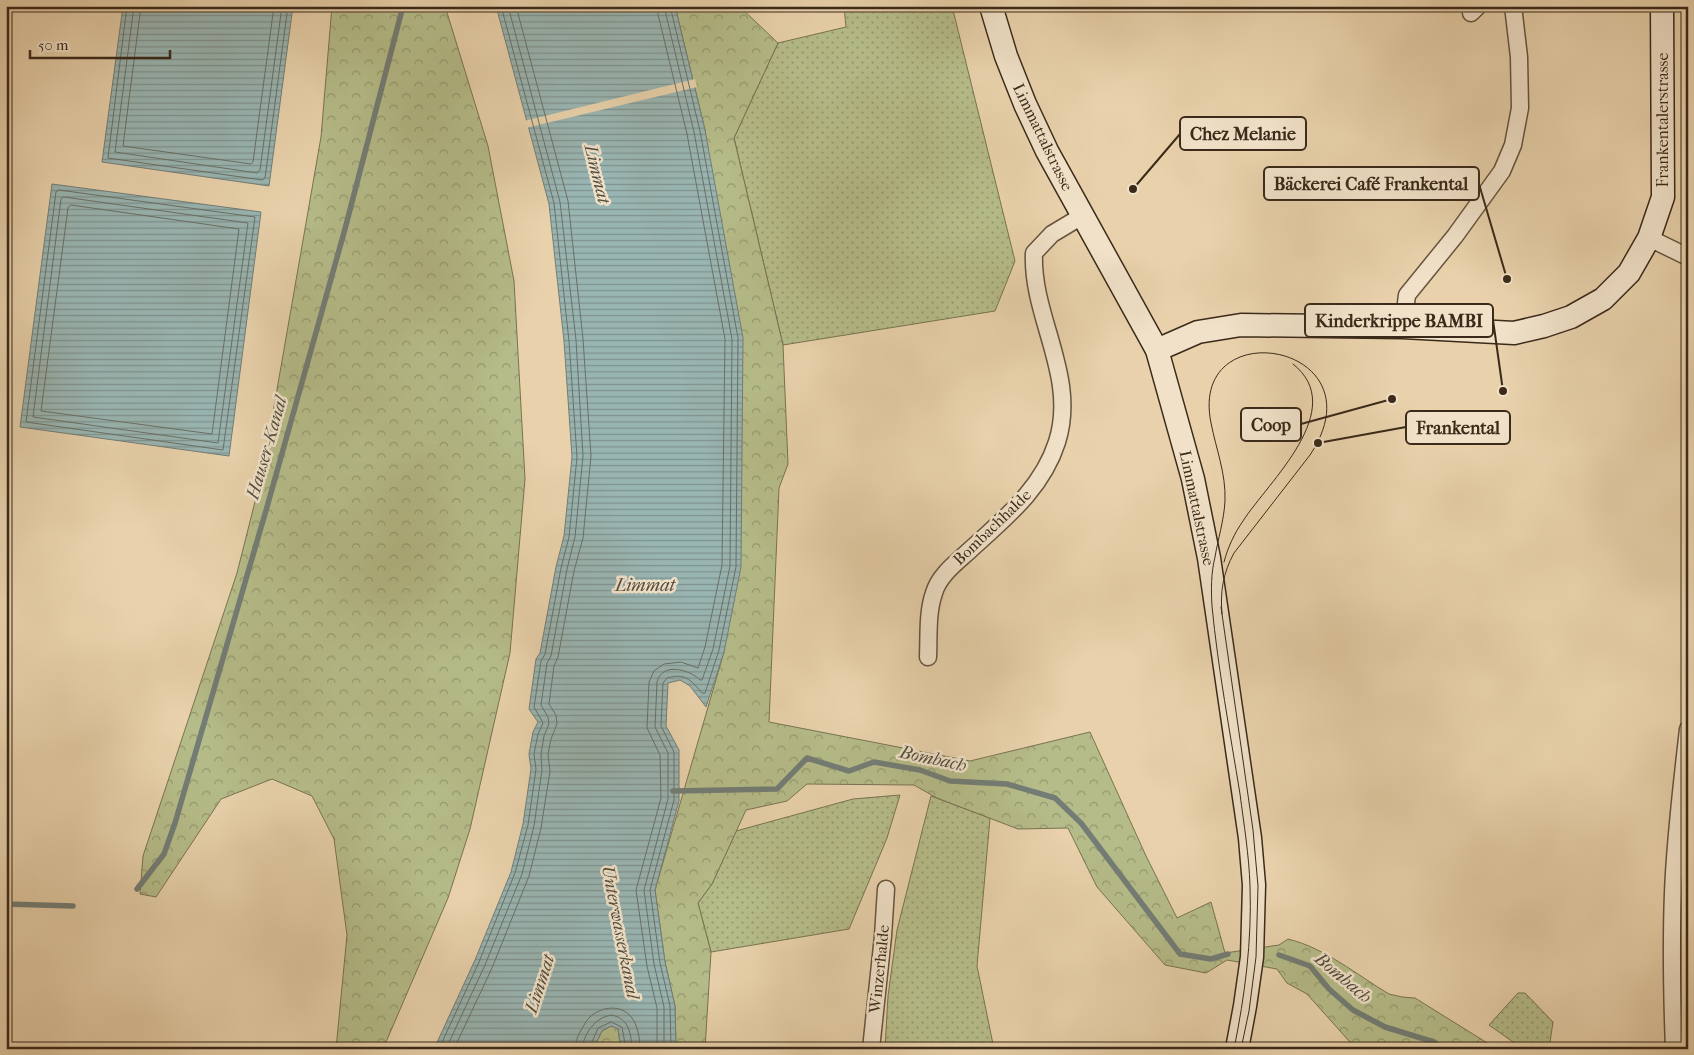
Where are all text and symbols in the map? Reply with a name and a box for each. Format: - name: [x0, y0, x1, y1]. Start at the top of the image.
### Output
- scale bar: [30, 28, 170, 60]
- text: 50 m: [38, 36, 69, 54]
- street label: Frankentalerstrasse: [1653, 53, 1672, 187]
- street label: Limmattalstrasse: [1009, 80, 1077, 194]
- callout: Chez Melanie: [1180, 117, 1306, 150]
- text: Chez Melanie: [1190, 124, 1296, 145]
- water label: Limmat: [579, 140, 615, 207]
- callout: Bäckerei Café Frankental: [1264, 167, 1479, 200]
- text: Bäckerei Café Frankental: [1274, 174, 1469, 195]
- callout: Kinderkrippe BAMBI: [1305, 304, 1493, 337]
- text: Kinderkrippe BAMBI: [1315, 311, 1483, 332]
- water label: Hauser-Kanal: [242, 392, 292, 502]
- callout: Coop: [1241, 408, 1301, 441]
- callout: Frankental: [1406, 411, 1510, 444]
- text: Coop: [1251, 415, 1291, 436]
- text: Frankental: [1415, 418, 1501, 439]
- street label: Limmattalstrasse: [1176, 449, 1218, 567]
- street label: Bombachhalde: [949, 485, 1035, 569]
- water label: Limmat: [613, 575, 677, 596]
- water label: Bombach: [897, 741, 968, 776]
- water label: Unterwasserkanal: [597, 864, 644, 1003]
- street label: Winzerhalde: [865, 924, 893, 1015]
- water label: Bombach: [1310, 948, 1376, 1008]
- water label: Limmat: [520, 951, 560, 1018]

